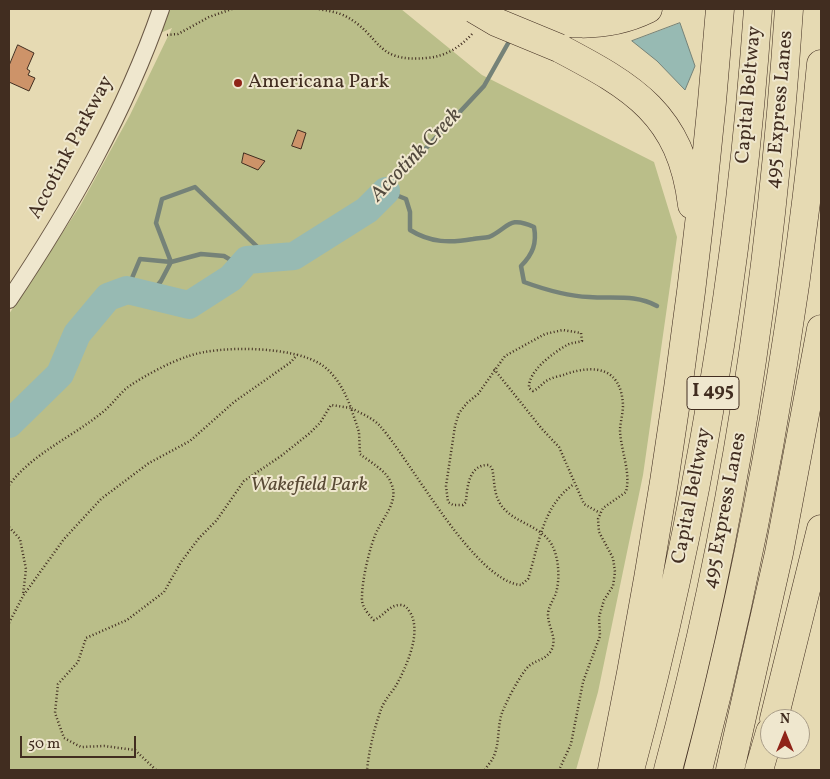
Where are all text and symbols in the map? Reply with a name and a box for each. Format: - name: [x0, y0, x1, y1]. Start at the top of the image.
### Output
- street label: Capital Beltway: [732, 25, 768, 165]
- street label: 495 Express Lanes: [762, 30, 800, 190]
- place label: Americana Park: [248, 71, 389, 95]
- street label: Accotink Parkway: [24, 72, 120, 224]
- marker: Americana Park: [232, 77, 244, 89]
- water label: Accotink Creek: [366, 104, 468, 208]
- road number: I 495: [687, 376, 739, 409]
- street label: Capital Beltway: [668, 426, 718, 566]
- street label: 495 Express Lanes: [699, 431, 753, 591]
- park label: Wakefield Park: [250, 474, 368, 498]
- north arrow: [760, 709, 810, 759]
- text: N: [780, 710, 790, 729]
- scale bar: [22, 726, 139, 758]
- text: 50 m: [28, 734, 60, 755]

